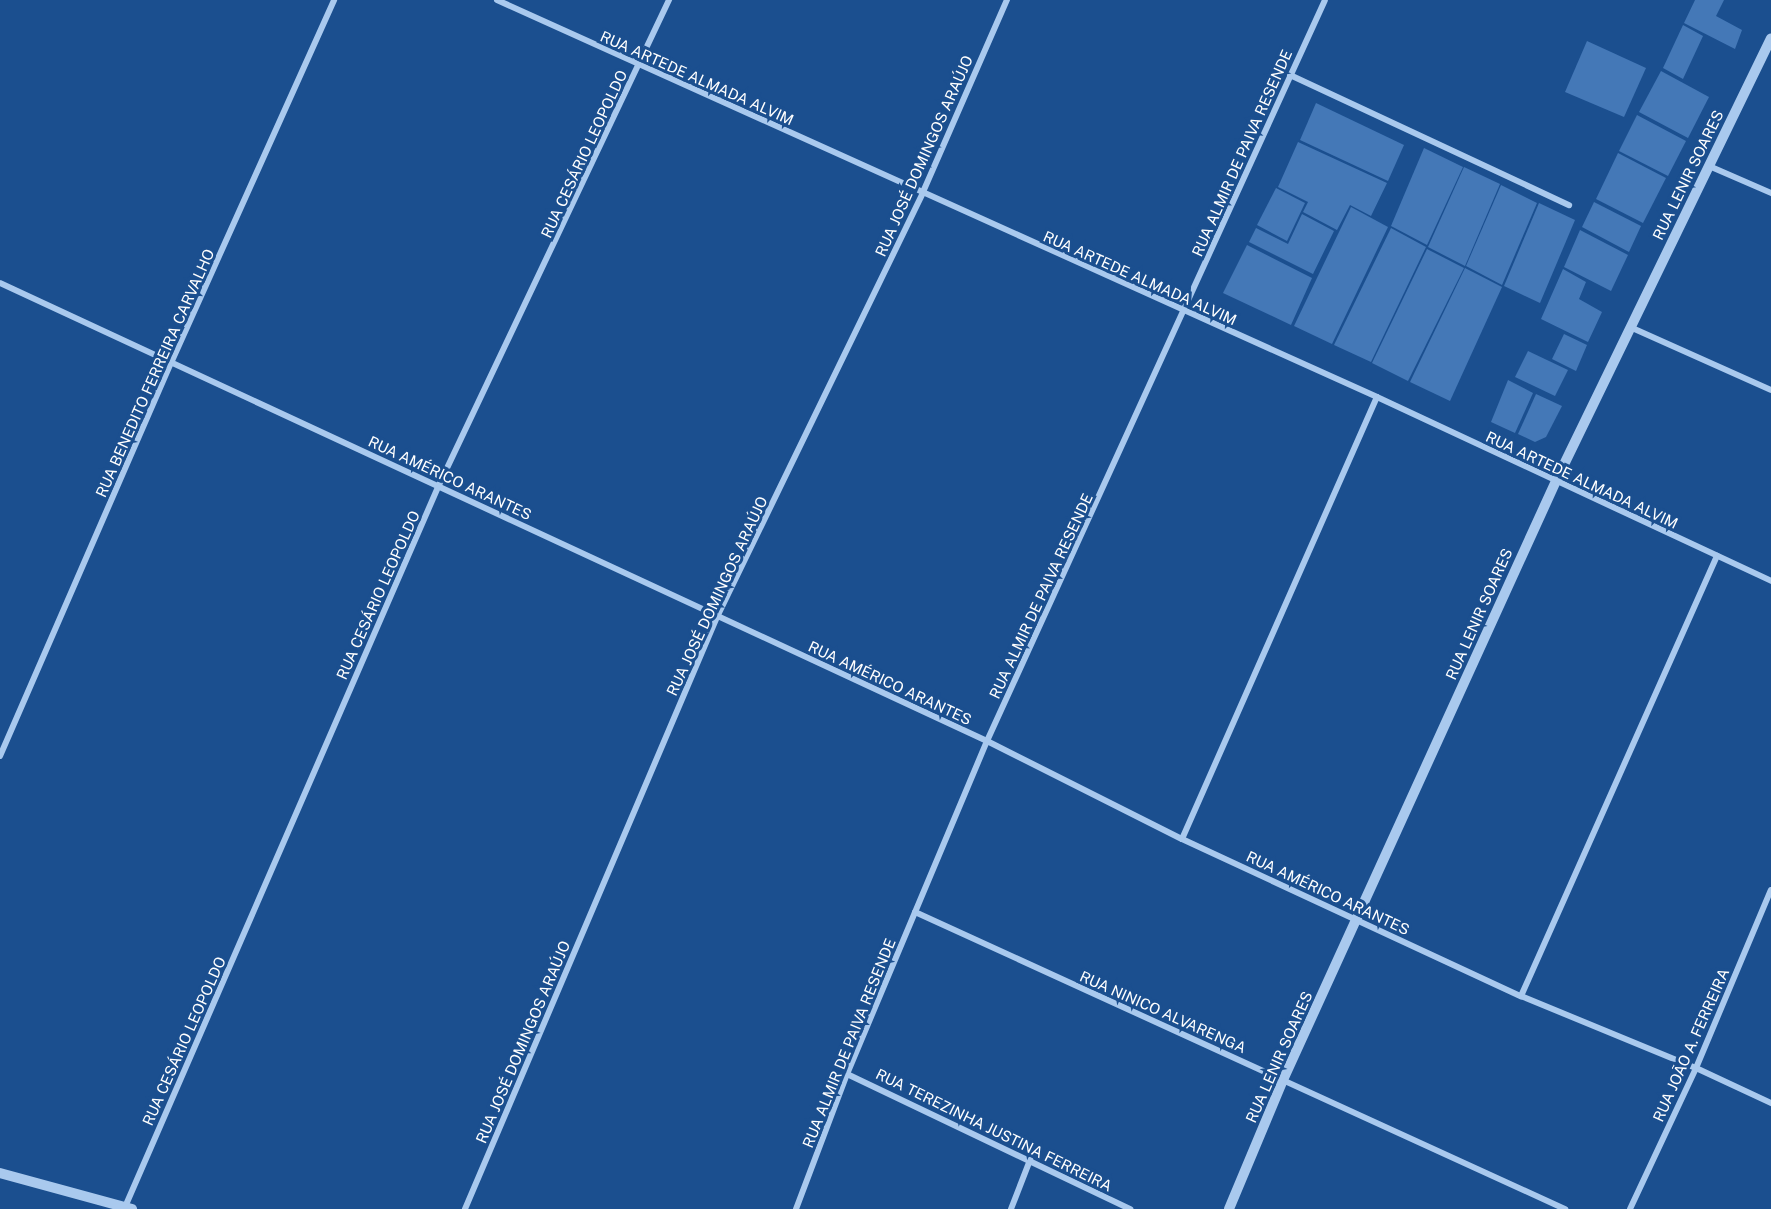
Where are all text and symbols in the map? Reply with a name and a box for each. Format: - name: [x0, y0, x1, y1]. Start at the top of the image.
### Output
- street label: RUA ARTEDE ALMADA ALVIM: [597, 27, 797, 129]
- street label: RUA ALMIR DE PAIVA RESENDE: [1188, 47, 1296, 259]
- street label: RUA JOSÉ DOMINGOS ARAÚJO: [871, 53, 977, 259]
- street label: RUA CESÁRIO LEOPOLDO: [537, 67, 631, 241]
- street label: RUA LENIR SOARES: [1649, 107, 1727, 243]
- street label: RUA ARTEDE ALMADA ALVIM: [1040, 227, 1240, 329]
- street label: RUA BENEDITO FERREIRA CARVALHO: [92, 246, 218, 500]
- street label: RUA ARTEDE ALMADA ALVIM: [1483, 427, 1681, 533]
- street label: RUA AMÉRICO ARANTES: [366, 432, 534, 524]
- street label: RUA ALMIR DE PAIVA RESENDE: [985, 491, 1097, 701]
- street label: RUA JOSÉ DOMINGOS ARAÚJO: [663, 493, 771, 699]
- street label: RUA CESÁRIO LEOPOLDO: [333, 508, 423, 682]
- street label: RUA LENIR SOARES: [1442, 545, 1516, 683]
- street label: RUA AMÉRICO ARANTES: [806, 637, 974, 729]
- street label: RUA AMÉRICO ARANTES: [1244, 847, 1412, 939]
- street label: RUA ALMIR DE PAIVA RESENDE: [799, 936, 899, 1150]
- street label: RUA JOSÉ DOMINGOS ARAÚJO: [472, 938, 574, 1146]
- street label: RUA CESÁRIO LEOPOLDO: [139, 954, 229, 1128]
- street label: RUA JOÃO A. FERREIRA: [1649, 965, 1733, 1125]
- street label: RUA NINICO ALVARENGA: [1077, 967, 1249, 1057]
- street label: RUA LENIR SOARES: [1242, 988, 1316, 1126]
- street label: RUA TEREZINHA JUSTINA FERREIRA: [873, 1065, 1115, 1195]

